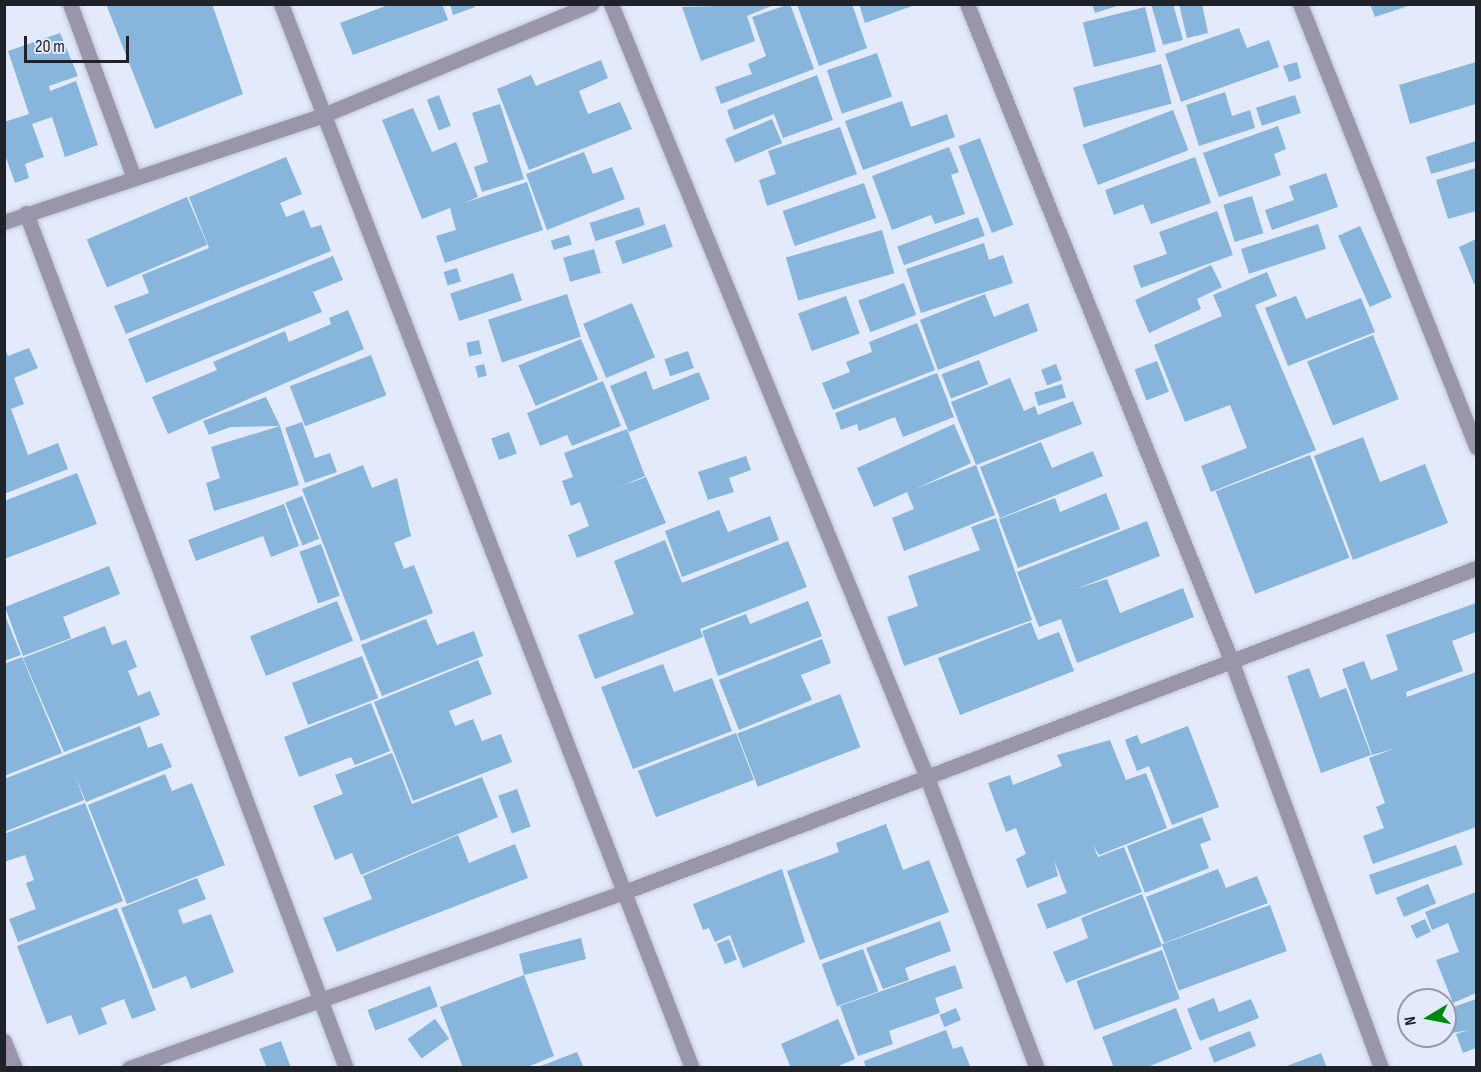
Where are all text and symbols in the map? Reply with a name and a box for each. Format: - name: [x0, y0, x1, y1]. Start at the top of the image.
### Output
- scale bar: [27, 24, 132, 62]
- text: 20 m: [35, 36, 65, 57]
- north arrow: [1397, 988, 1457, 1048]
- text: N: [1401, 1015, 1421, 1027]

